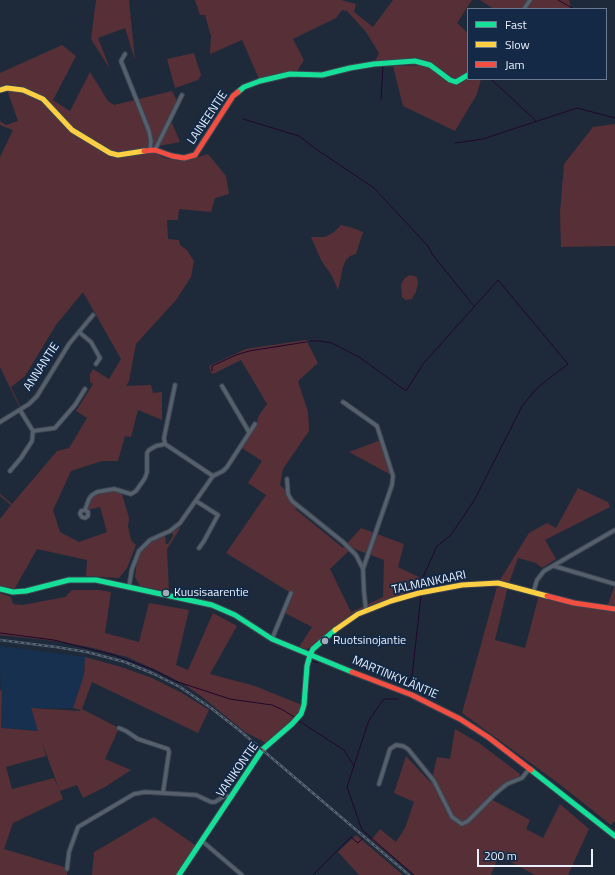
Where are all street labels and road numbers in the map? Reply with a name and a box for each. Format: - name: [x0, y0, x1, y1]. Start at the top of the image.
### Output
- street label: LAINEENTIE: [185, 89, 231, 147]
- street label: ANNANTIE: [21, 340, 63, 394]
- street label: TALMANKAARI: [391, 568, 467, 598]
- street label: MARTINKYLÄNTIE: [350, 653, 440, 703]
- street label: VANIKONTIE: [214, 740, 262, 800]

